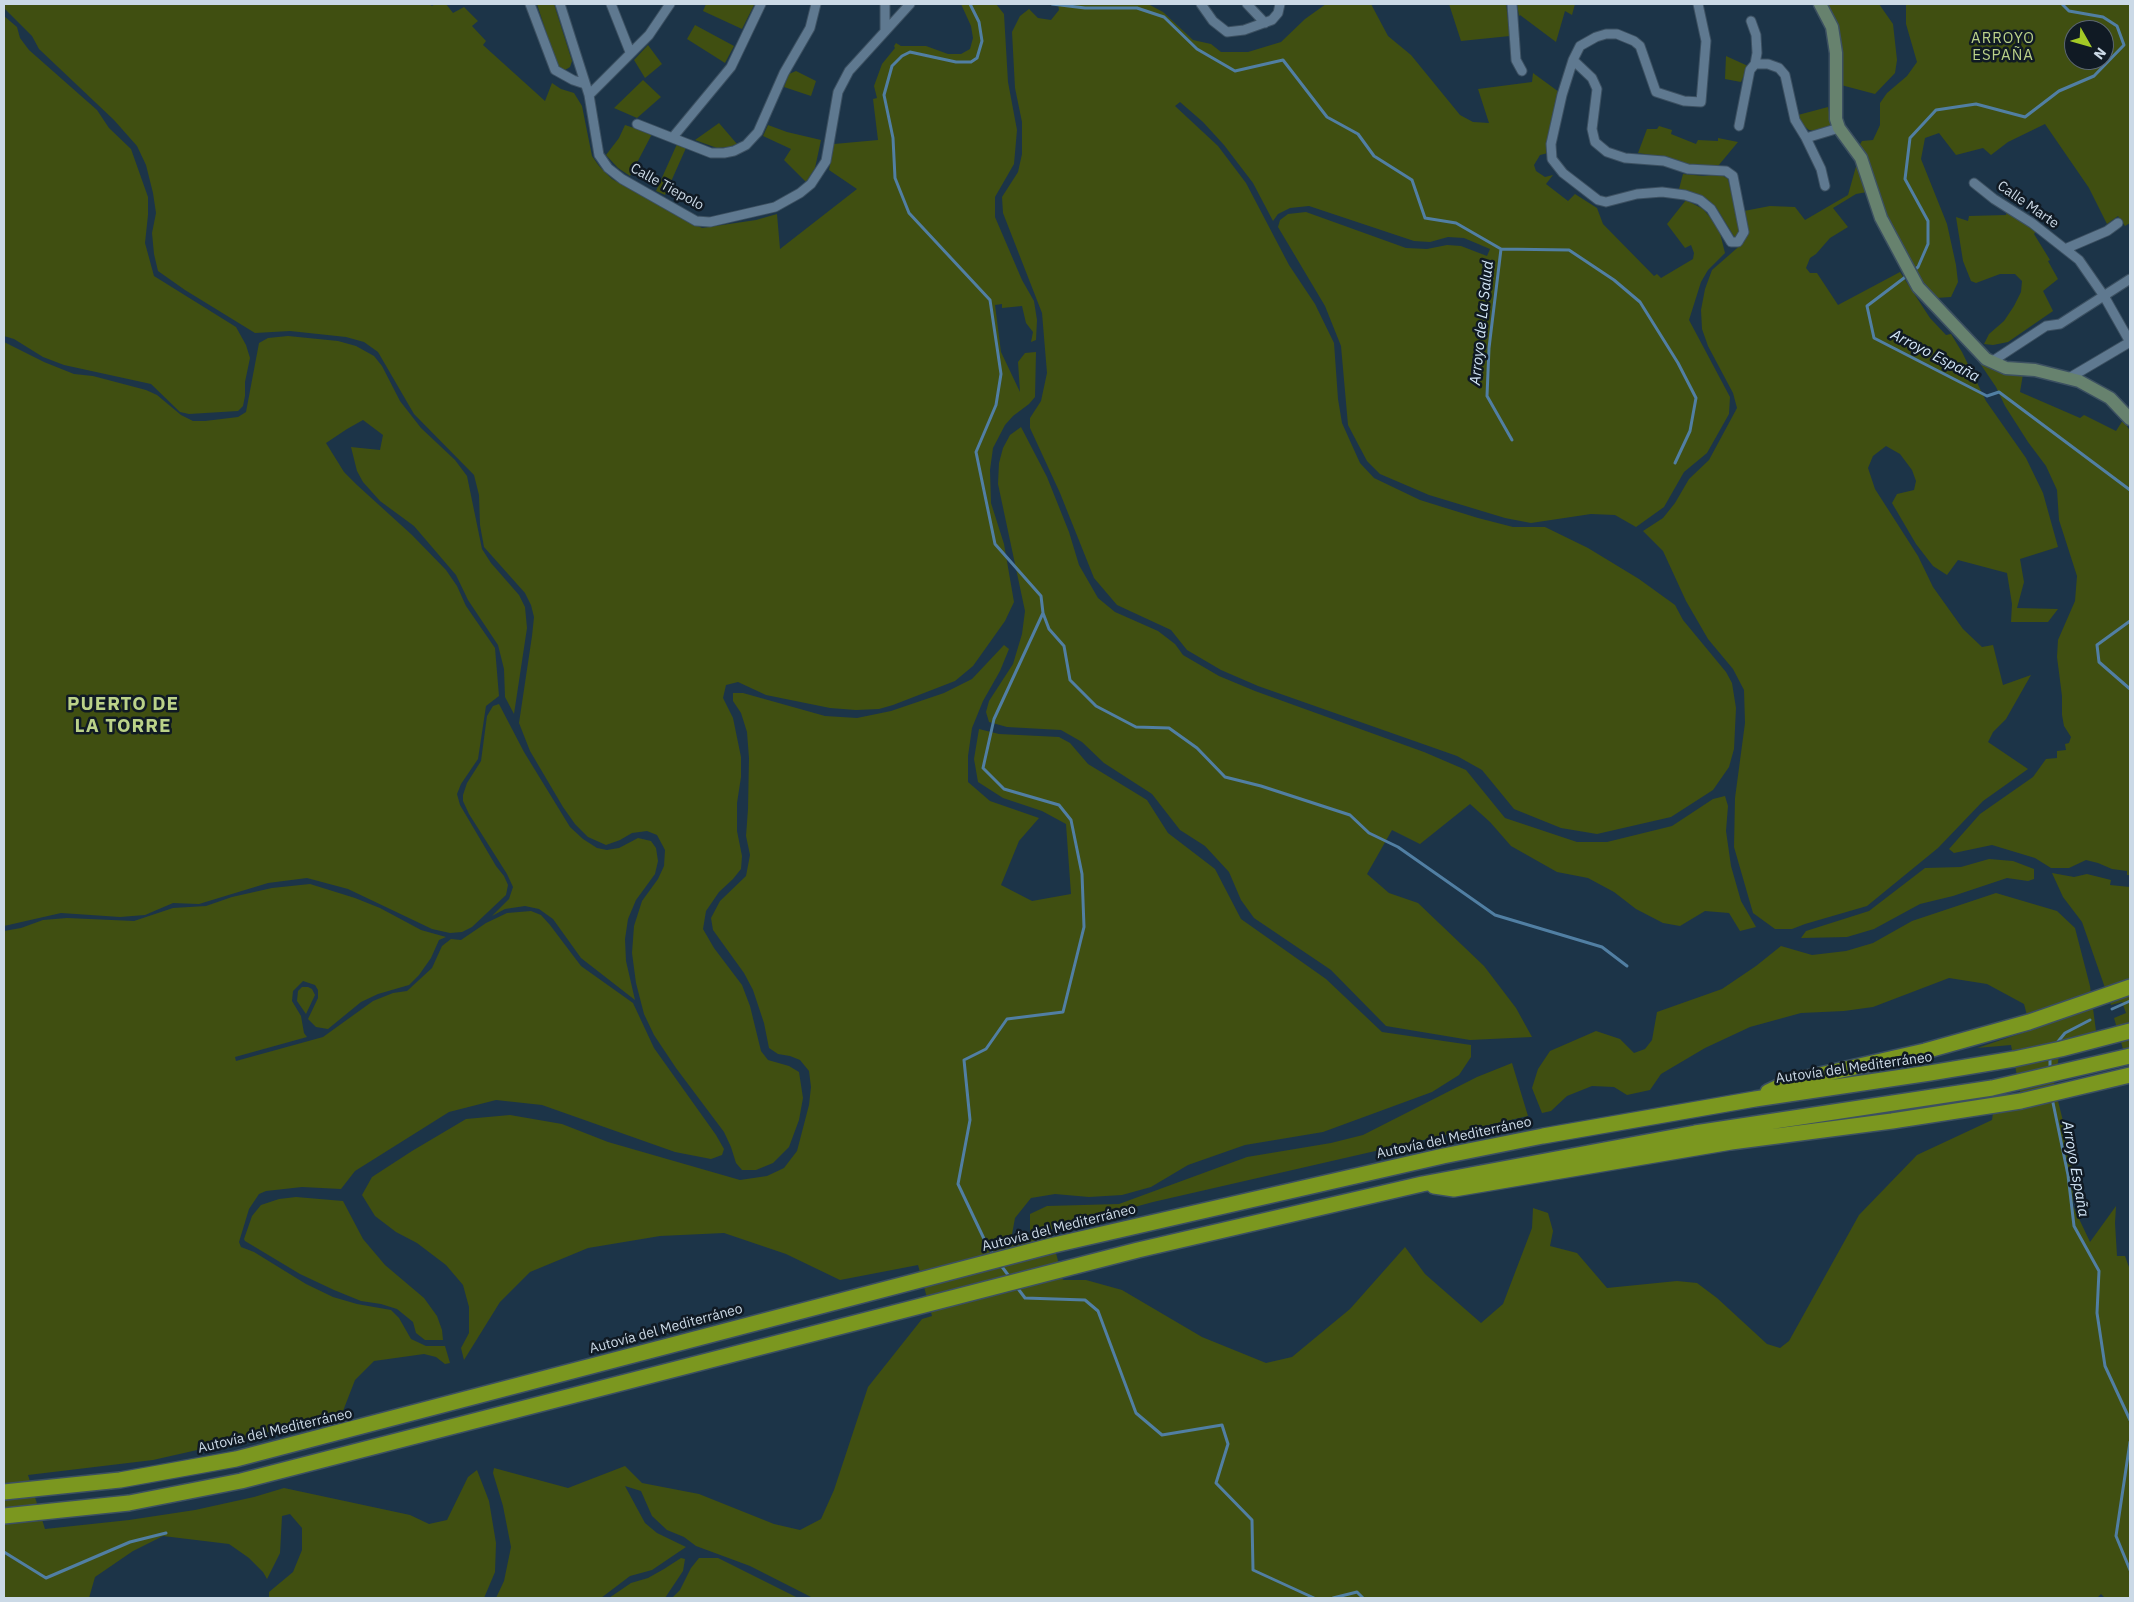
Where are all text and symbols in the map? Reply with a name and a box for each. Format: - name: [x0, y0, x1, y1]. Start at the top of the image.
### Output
- north arrow: [2064, 20, 2114, 70]
- district label: ARROYO ESPAÑA: [1970, 30, 2036, 65]
- text: N: [2090, 44, 2110, 63]
- street label: Calle Tiepolo: [627, 160, 707, 214]
- street label: Calle Marte: [1994, 178, 2062, 232]
- water label: Arroyo de La Salud: [1467, 260, 1497, 386]
- water label: Arroyo España: [1888, 326, 1982, 386]
- district label: PUERTO DE LA TORRE: [66, 694, 180, 738]
- street label: Autovía del Mediterráneo: [1775, 1049, 1933, 1087]
- street label: Autovía del Mediterráneo: [1375, 1113, 1533, 1163]
- water label: Arroyo España: [2058, 1120, 2092, 1218]
- street label: Autovía del Mediterráneo: [980, 1201, 1138, 1255]
- street label: Autovía del Mediterráneo: [588, 1300, 744, 1358]
- street label: Autovía del Mediterráneo: [196, 1405, 354, 1457]

